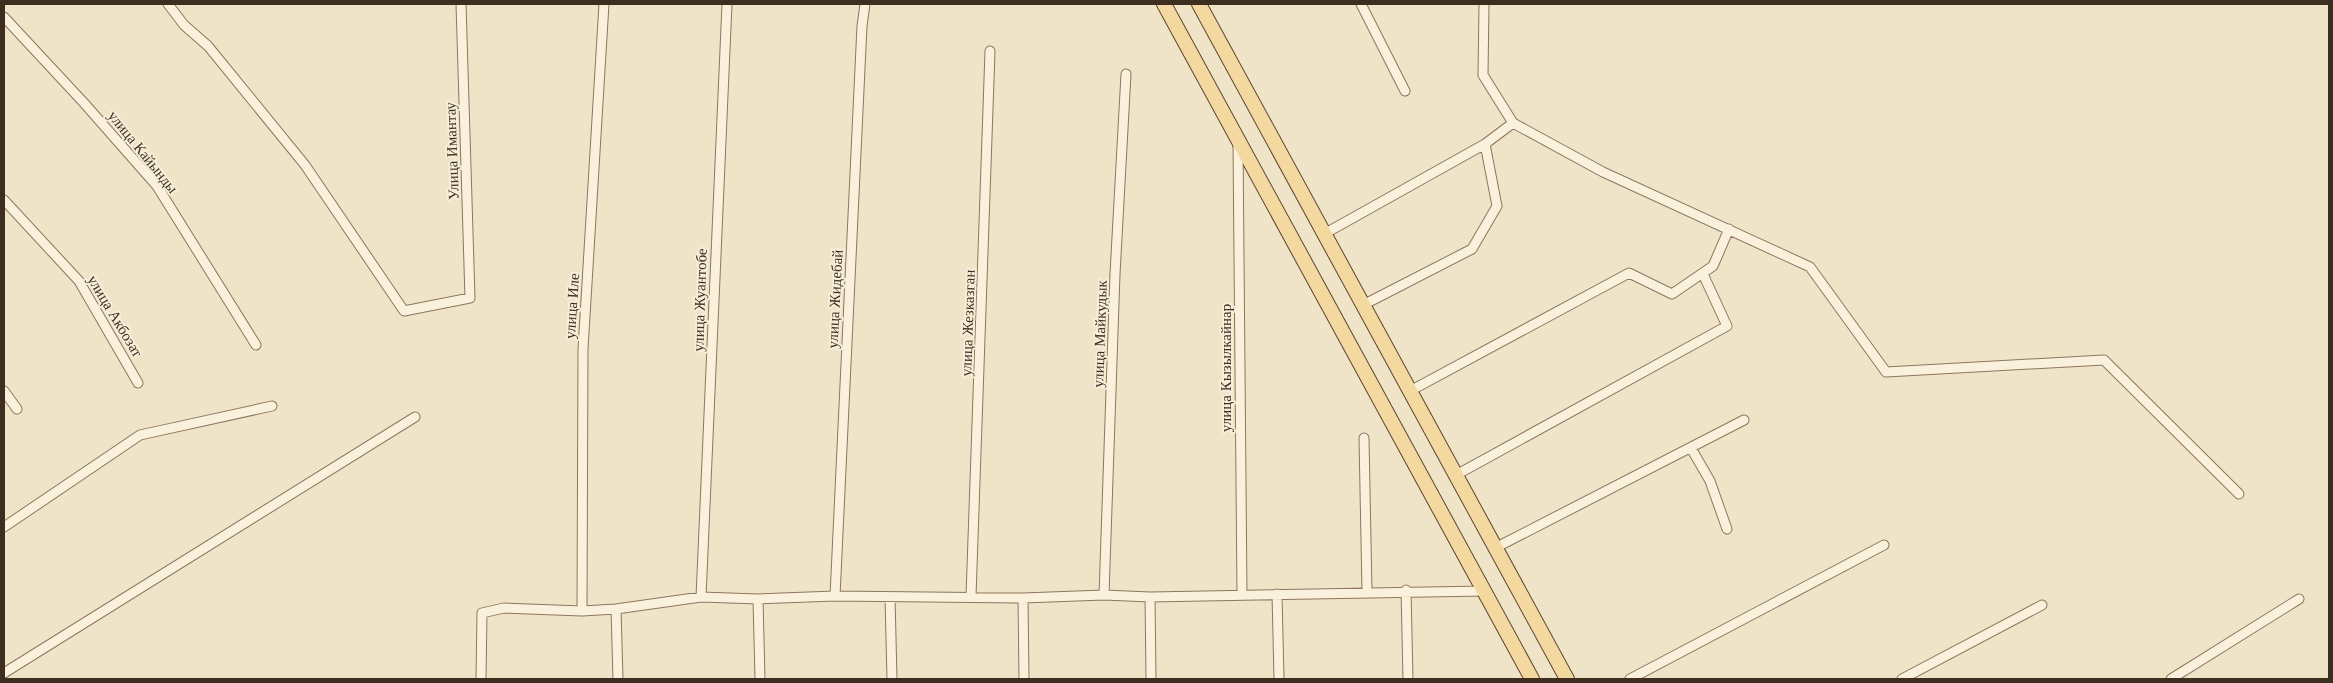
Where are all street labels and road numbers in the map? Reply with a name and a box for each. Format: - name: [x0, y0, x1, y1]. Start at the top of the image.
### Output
- street label: Улица Имантау: [442, 101, 462, 200]
- street label: улица Кайынды: [105, 108, 181, 196]
- street label: улица Жуантобе: [690, 248, 710, 352]
- street label: улица Жидебай: [824, 249, 846, 349]
- street label: улица Жезказган: [958, 269, 978, 377]
- street label: улица Акбозат: [84, 272, 146, 360]
- street label: улица Иле: [562, 272, 582, 339]
- street label: улица Майкудык: [1090, 279, 1110, 388]
- street label: улица Кызылкайнар: [1218, 304, 1234, 432]

